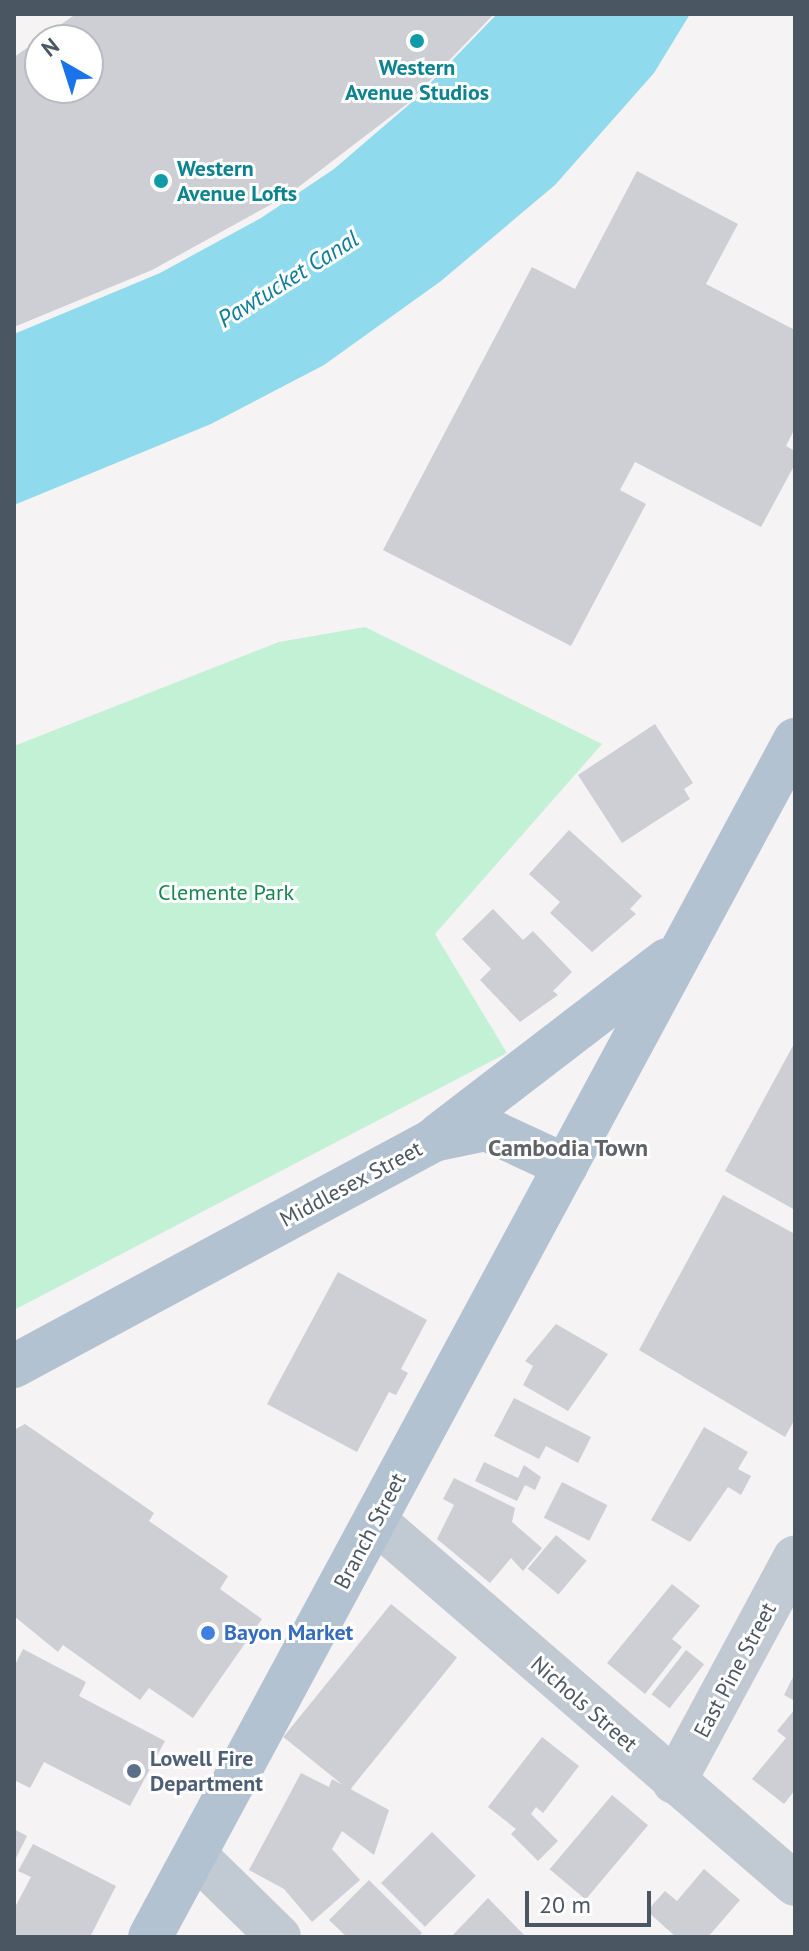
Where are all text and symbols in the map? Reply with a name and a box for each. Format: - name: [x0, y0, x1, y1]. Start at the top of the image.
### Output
- north arrow: [24, 24, 104, 104]
- text: N: [36, 31, 65, 62]
- marker: Western Avenue Studios: [408, 32, 426, 50]
- place label: Western Avenue Studios: [345, 54, 489, 106]
- place label: Western Avenue Lofts: [177, 155, 297, 206]
- marker: Western Avenue Lofts: [152, 172, 170, 190]
- water label: Pawtucket Canal: [212, 224, 364, 334]
- park label: Clemente Park: [158, 880, 294, 906]
- district label: Cambodia Town: [487, 1134, 649, 1162]
- street label: Middlesex Street: [275, 1135, 427, 1233]
- street label: Branch Street: [328, 1469, 412, 1593]
- street label: East Pine Street: [688, 1598, 782, 1742]
- place label: Bayon Market: [224, 1620, 353, 1646]
- marker: Bayon Market: [199, 1624, 217, 1642]
- street label: Nichols Street: [525, 1651, 643, 1757]
- place label: Lowell Fire Department: [150, 1745, 263, 1796]
- marker: Lowell Fire Department: [125, 1762, 143, 1780]
- scale bar: [529, 1875, 655, 1925]
- text: 20 m: [539, 1889, 591, 1920]

